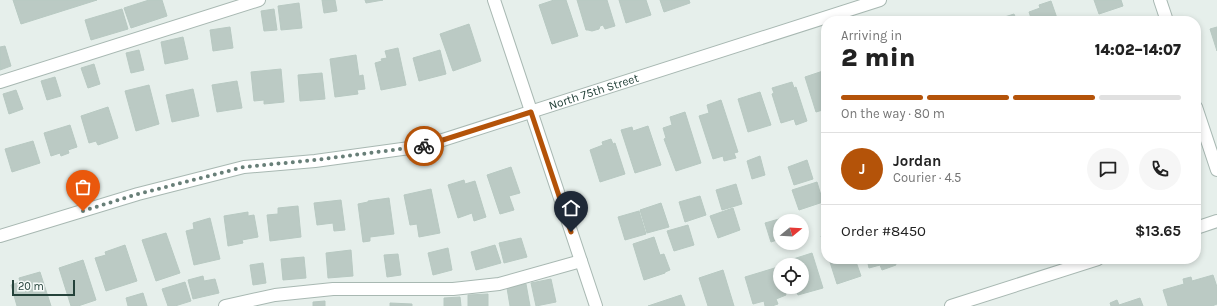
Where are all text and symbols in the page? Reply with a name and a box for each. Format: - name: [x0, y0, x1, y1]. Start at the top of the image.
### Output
- text: Arriving in: [841, 28, 902, 43]
- text: 14:02–14:07: [1095, 41, 1181, 59]
- text: 2 min: [841, 42, 916, 73]
- street label: North 75th Street: [547, 71, 641, 113]
- text: On the way · 80 m: [841, 106, 945, 121]
- courier: [404, 126, 444, 166]
- icon: bike: [413, 135, 435, 157]
- button: chat: [1087, 148, 1129, 190]
- button: phone: [1139, 148, 1181, 190]
- text: Jordan: [893, 152, 941, 170]
- text: J: [859, 160, 865, 178]
- pin: [66, 170, 100, 211]
- text: Courier · 4.5: [893, 170, 961, 185]
- icon: bag: [72, 176, 94, 198]
- pin: [554, 191, 588, 232]
- icon: home: [560, 197, 582, 219]
- north arrow: [773, 214, 809, 250]
- map controls: [773, 214, 809, 294]
- text: Order #8450: [841, 222, 926, 240]
- text: $13.65: [1135, 222, 1181, 240]
- button: locate: [773, 258, 809, 294]
- scale bar: [12, 278, 75, 297]
- text: 20 m: [18, 280, 44, 293]

